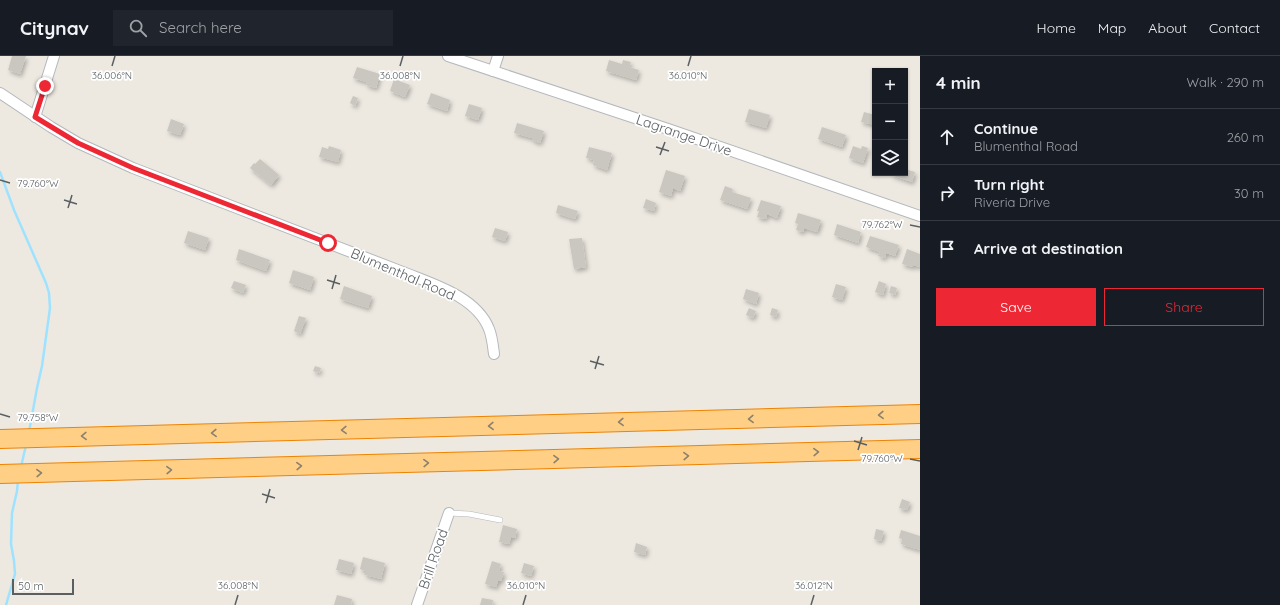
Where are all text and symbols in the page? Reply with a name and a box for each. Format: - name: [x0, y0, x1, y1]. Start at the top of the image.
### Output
- search box: [113, 10, 393, 46]
- text: Citynav: [20, 16, 89, 40]
- icon: search: [127, 17, 149, 39]
- text: Search here: [159, 18, 242, 37]
- text: Home: [1037, 19, 1076, 37]
- text: Map: [1098, 19, 1126, 37]
- text: About: [1148, 19, 1187, 37]
- text: Contact: [1209, 19, 1260, 37]
- map controls: [872, 68, 908, 176]
- button: +: [872, 68, 908, 104]
- text: 36.006°N: [92, 69, 132, 82]
- text: 36.008°N: [380, 69, 420, 82]
- text: 36.010°N: [669, 69, 707, 82]
- text: 4 min: [936, 72, 981, 93]
- text: Walk · 290 m: [1187, 74, 1264, 90]
- route end: [36, 77, 54, 95]
- button: −: [872, 104, 908, 140]
- street label: Lagrange Drive: [634, 110, 734, 160]
- text: Continue: [974, 119, 1038, 138]
- icon: ahead: [936, 126, 958, 148]
- text: 260 m: [1227, 129, 1264, 145]
- text: Blumenthal Road: [974, 138, 1078, 154]
- button: layers: [872, 140, 908, 176]
- text: Turn right: [974, 175, 1045, 194]
- text: 79.760°W: [17, 177, 59, 190]
- icon: right: [936, 182, 958, 204]
- text: 30 m: [1234, 185, 1264, 201]
- text: Riveria Drive: [974, 194, 1050, 210]
- text: 79.762°W: [862, 218, 903, 231]
- route start: [319, 234, 337, 252]
- icon: arrive: [936, 238, 958, 260]
- text: Arrive at destination: [974, 239, 1123, 258]
- street label: Blumenthal Road: [348, 244, 458, 304]
- button: Save: [936, 288, 1096, 326]
- button: Share: [1104, 288, 1264, 326]
- text: 79.758°W: [17, 411, 59, 424]
- one-way arrow: [878, 411, 884, 419]
- one-way arrow: [748, 415, 754, 423]
- one-way arrow: [618, 418, 624, 426]
- one-way arrow: [488, 421, 494, 430]
- one-way arrow: [341, 425, 347, 434]
- one-way arrow: [211, 429, 217, 437]
- one-way arrow: [81, 432, 87, 441]
- one-way arrow: [813, 448, 819, 456]
- one-way arrow: [683, 451, 689, 460]
- text: 79.760°W: [861, 452, 903, 465]
- one-way arrow: [553, 455, 559, 463]
- one-way arrow: [423, 458, 429, 467]
- one-way arrow: [296, 462, 302, 470]
- one-way arrow: [166, 465, 172, 474]
- one-way arrow: [36, 469, 42, 477]
- street label: Brill Road: [414, 527, 452, 591]
- scale bar: [12, 577, 74, 596]
- text: 50 m: [18, 579, 44, 593]
- text: 36.008°N: [218, 579, 258, 592]
- text: 36.010°N: [507, 579, 545, 592]
- text: 36.012°N: [795, 579, 833, 592]

